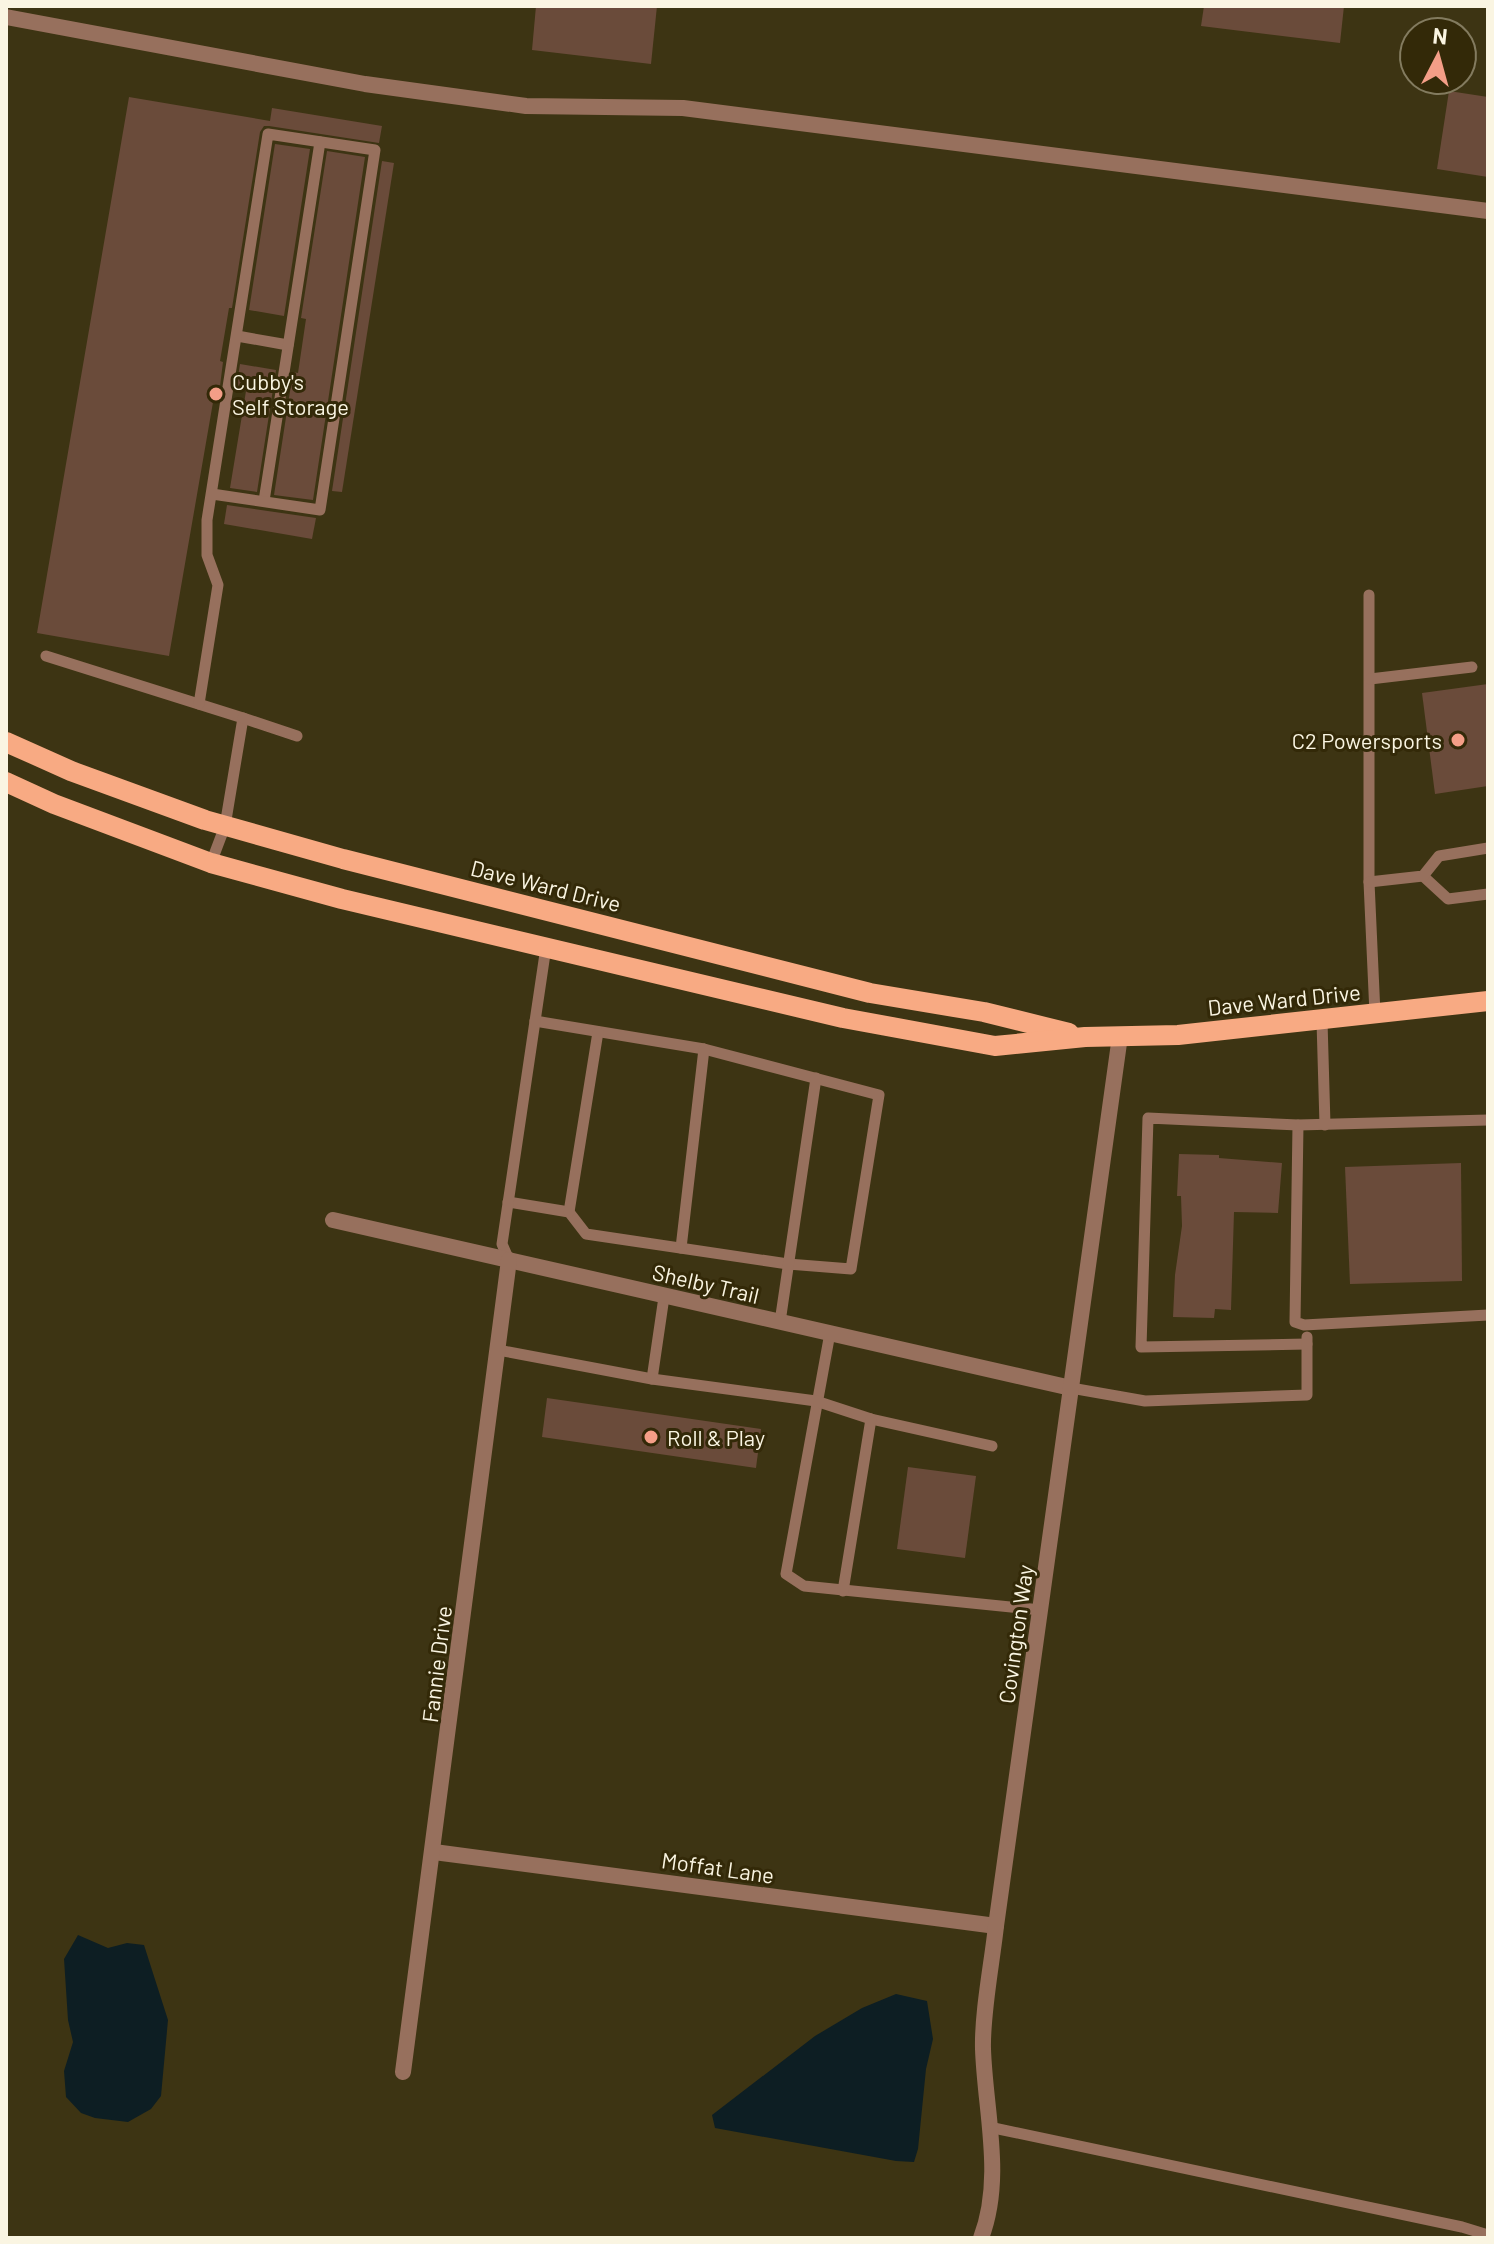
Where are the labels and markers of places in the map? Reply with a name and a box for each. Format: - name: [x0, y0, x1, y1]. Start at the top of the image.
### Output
- place label: Cubby's Self Storage: [232, 368, 349, 419]
- marker: Cubby's Self Storage: [207, 385, 225, 403]
- place label: C2 Powersports: [1292, 727, 1442, 753]
- marker: C2 Powersports: [1449, 731, 1467, 749]
- place label: Roll & Play: [667, 1424, 765, 1450]
- marker: Roll & Play: [642, 1428, 660, 1446]

